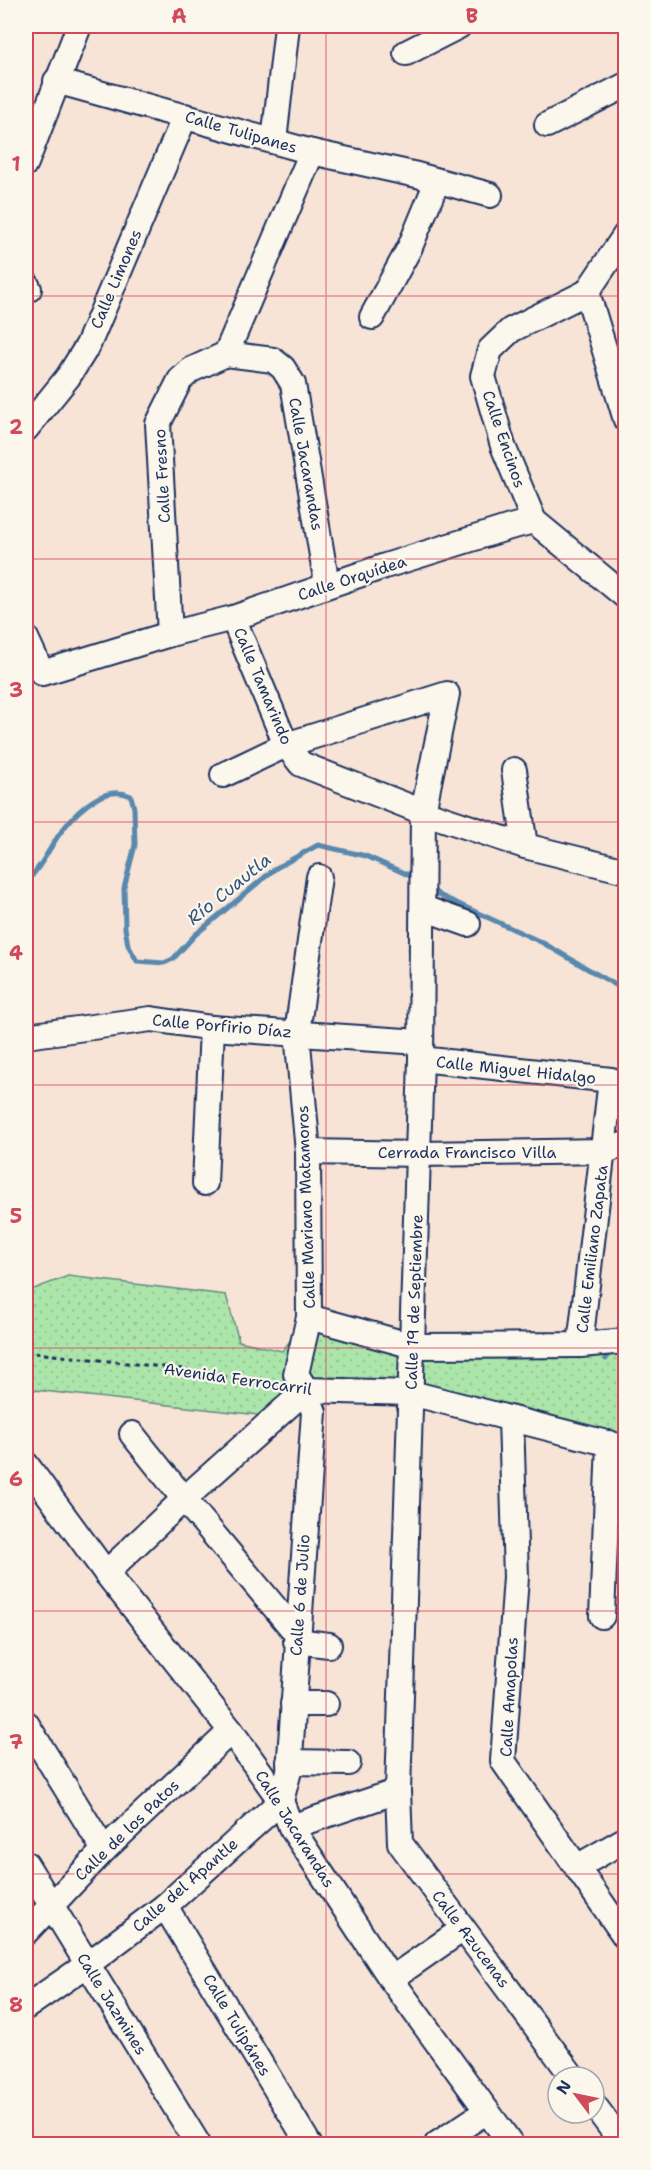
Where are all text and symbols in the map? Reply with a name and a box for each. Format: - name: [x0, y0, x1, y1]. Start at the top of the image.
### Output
- text: A: [171, 3, 187, 29]
- text: B: [466, 3, 478, 29]
- street label: Calle Tulipanes: [183, 106, 300, 158]
- text: 1: [11, 151, 21, 177]
- street label: Calle Limones: [86, 226, 146, 332]
- street label: Calle Encinos: [477, 387, 531, 491]
- street label: Calle Jacarandas: [284, 396, 328, 532]
- text: 2: [9, 414, 23, 440]
- street label: Calle Fresno: [149, 428, 175, 524]
- street label: Calle Orquídea: [295, 551, 409, 605]
- street label: Calle Tamarindo: [229, 624, 297, 748]
- text: 3: [9, 677, 23, 703]
- water label: Río Cuautla: [182, 848, 276, 930]
- text: 4: [9, 940, 23, 966]
- street label: Calle Porfirio Díaz: [151, 1009, 293, 1043]
- street label: Calle Miguel Hidalgo: [435, 1051, 597, 1089]
- street label: Calle Mariano Matamoros: [292, 1105, 320, 1309]
- street label: Cerrada Francisco Villa: [378, 1142, 556, 1163]
- street label: Calle Emiliano Zapata: [571, 1164, 613, 1334]
- text: 5: [10, 1203, 22, 1229]
- street label: Calle 19 de Septiembre: [400, 1214, 428, 1390]
- street label: Avenida Ferrocarril: [163, 1358, 314, 1400]
- text: 6: [9, 1466, 23, 1492]
- street label: Calle 6 de Julio: [285, 1533, 315, 1657]
- street label: Calle Amapolas: [495, 1636, 523, 1757]
- text: 7: [9, 1729, 23, 1755]
- street label: Calle Jacarandas: [250, 1766, 340, 1892]
- street label: Calle de los Patos: [70, 1775, 184, 1885]
- street label: Calle del Apantle: [128, 1833, 242, 1937]
- street label: Calle Azucenas: [427, 1886, 515, 1992]
- street label: Calle Jazmines: [72, 1949, 152, 2059]
- street label: Calle Tulipánes: [198, 1970, 276, 2080]
- text: 8: [9, 1992, 23, 2018]
- north arrow: [546, 2065, 606, 2125]
- text: N: [551, 2076, 576, 2098]

